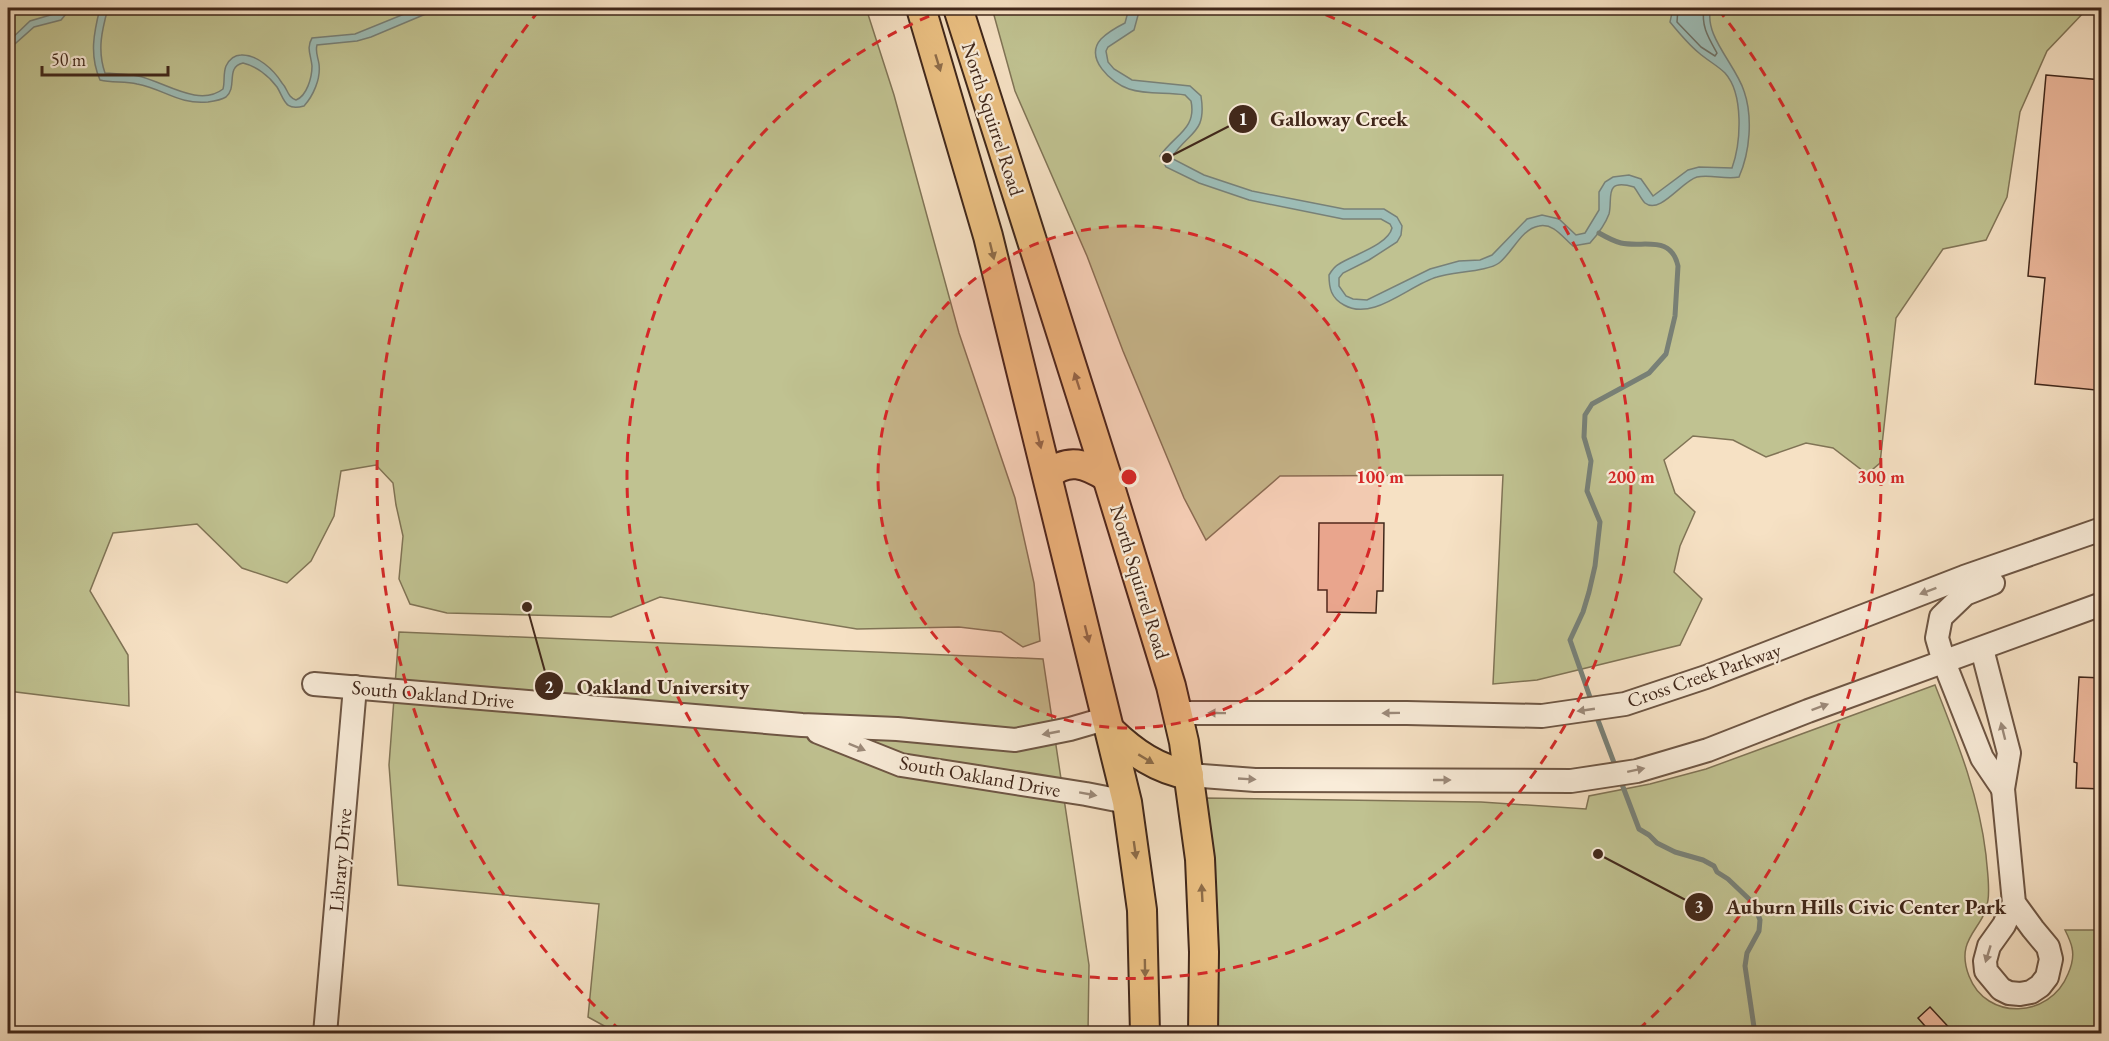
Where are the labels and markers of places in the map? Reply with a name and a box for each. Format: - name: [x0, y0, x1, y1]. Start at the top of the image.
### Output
- callout: Galloway Creek: [1228, 99, 1419, 138]
- centre of rings: [1119, 467, 1139, 487]
- callout: Oakland University: [534, 667, 761, 706]
- callout: Auburn Hills Civic Center Park: [1684, 887, 2019, 926]

